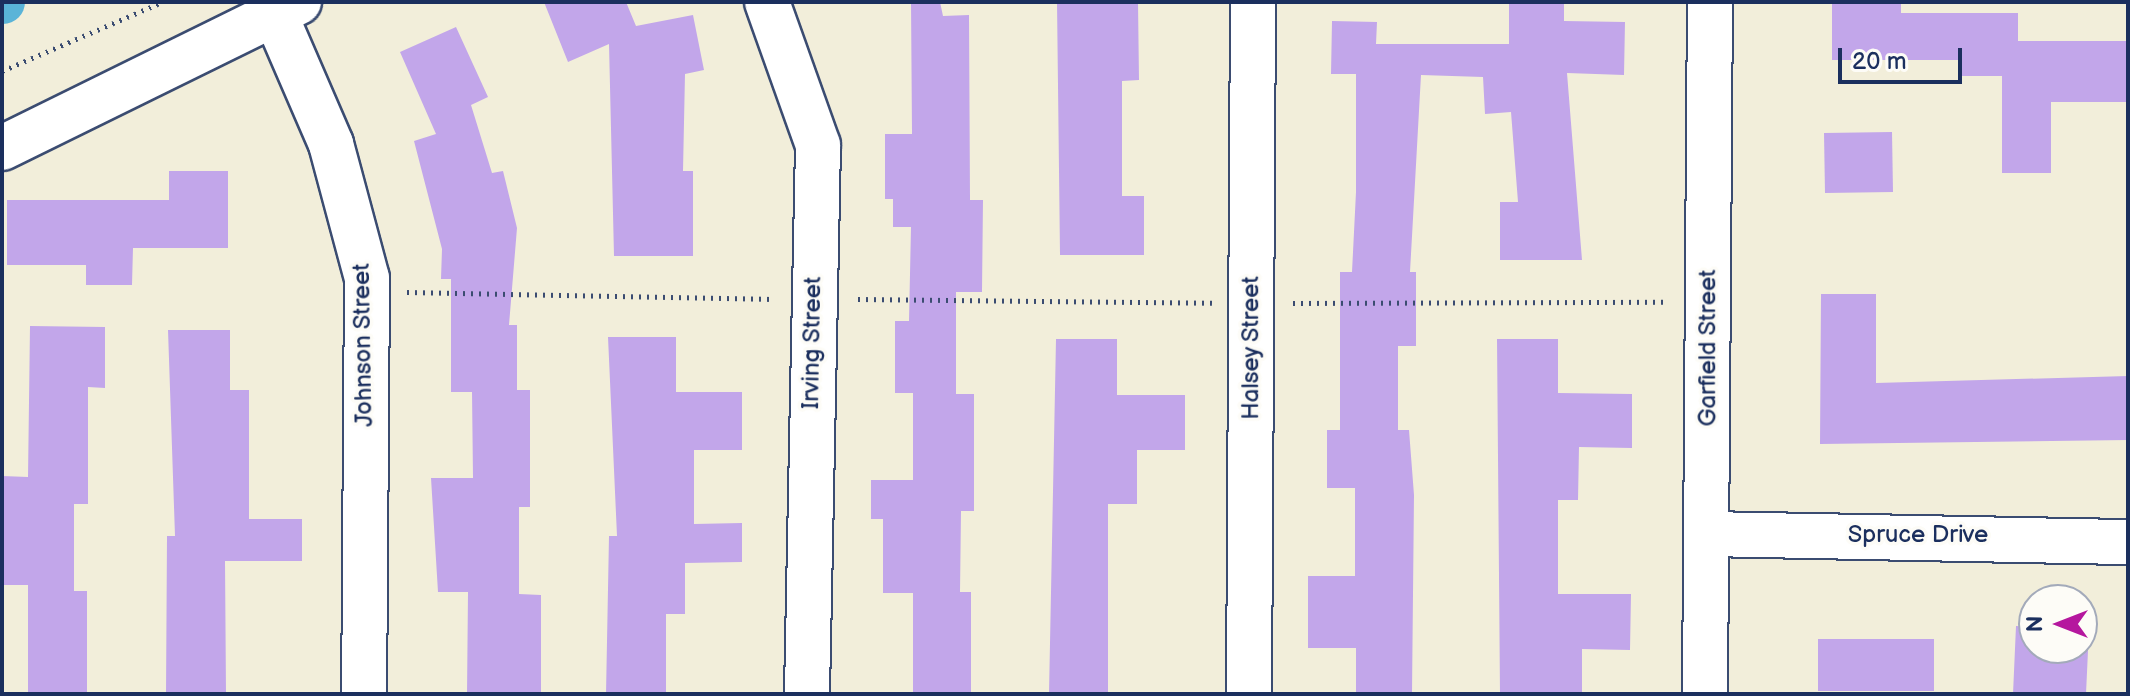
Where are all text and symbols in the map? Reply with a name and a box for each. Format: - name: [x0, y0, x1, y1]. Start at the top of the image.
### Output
- scale bar: [1842, 32, 1966, 82]
- text: 20 m: [1852, 47, 1907, 76]
- street label: Johnson Street: [347, 263, 379, 427]
- street label: Garfield Street: [1694, 269, 1722, 427]
- street label: Halsey Street: [1237, 275, 1265, 421]
- street label: Irving Street: [796, 276, 828, 410]
- street label: Spruce Drive: [1848, 521, 1988, 549]
- north arrow: [2018, 584, 2098, 664]
- text: N: [2022, 616, 2049, 632]

